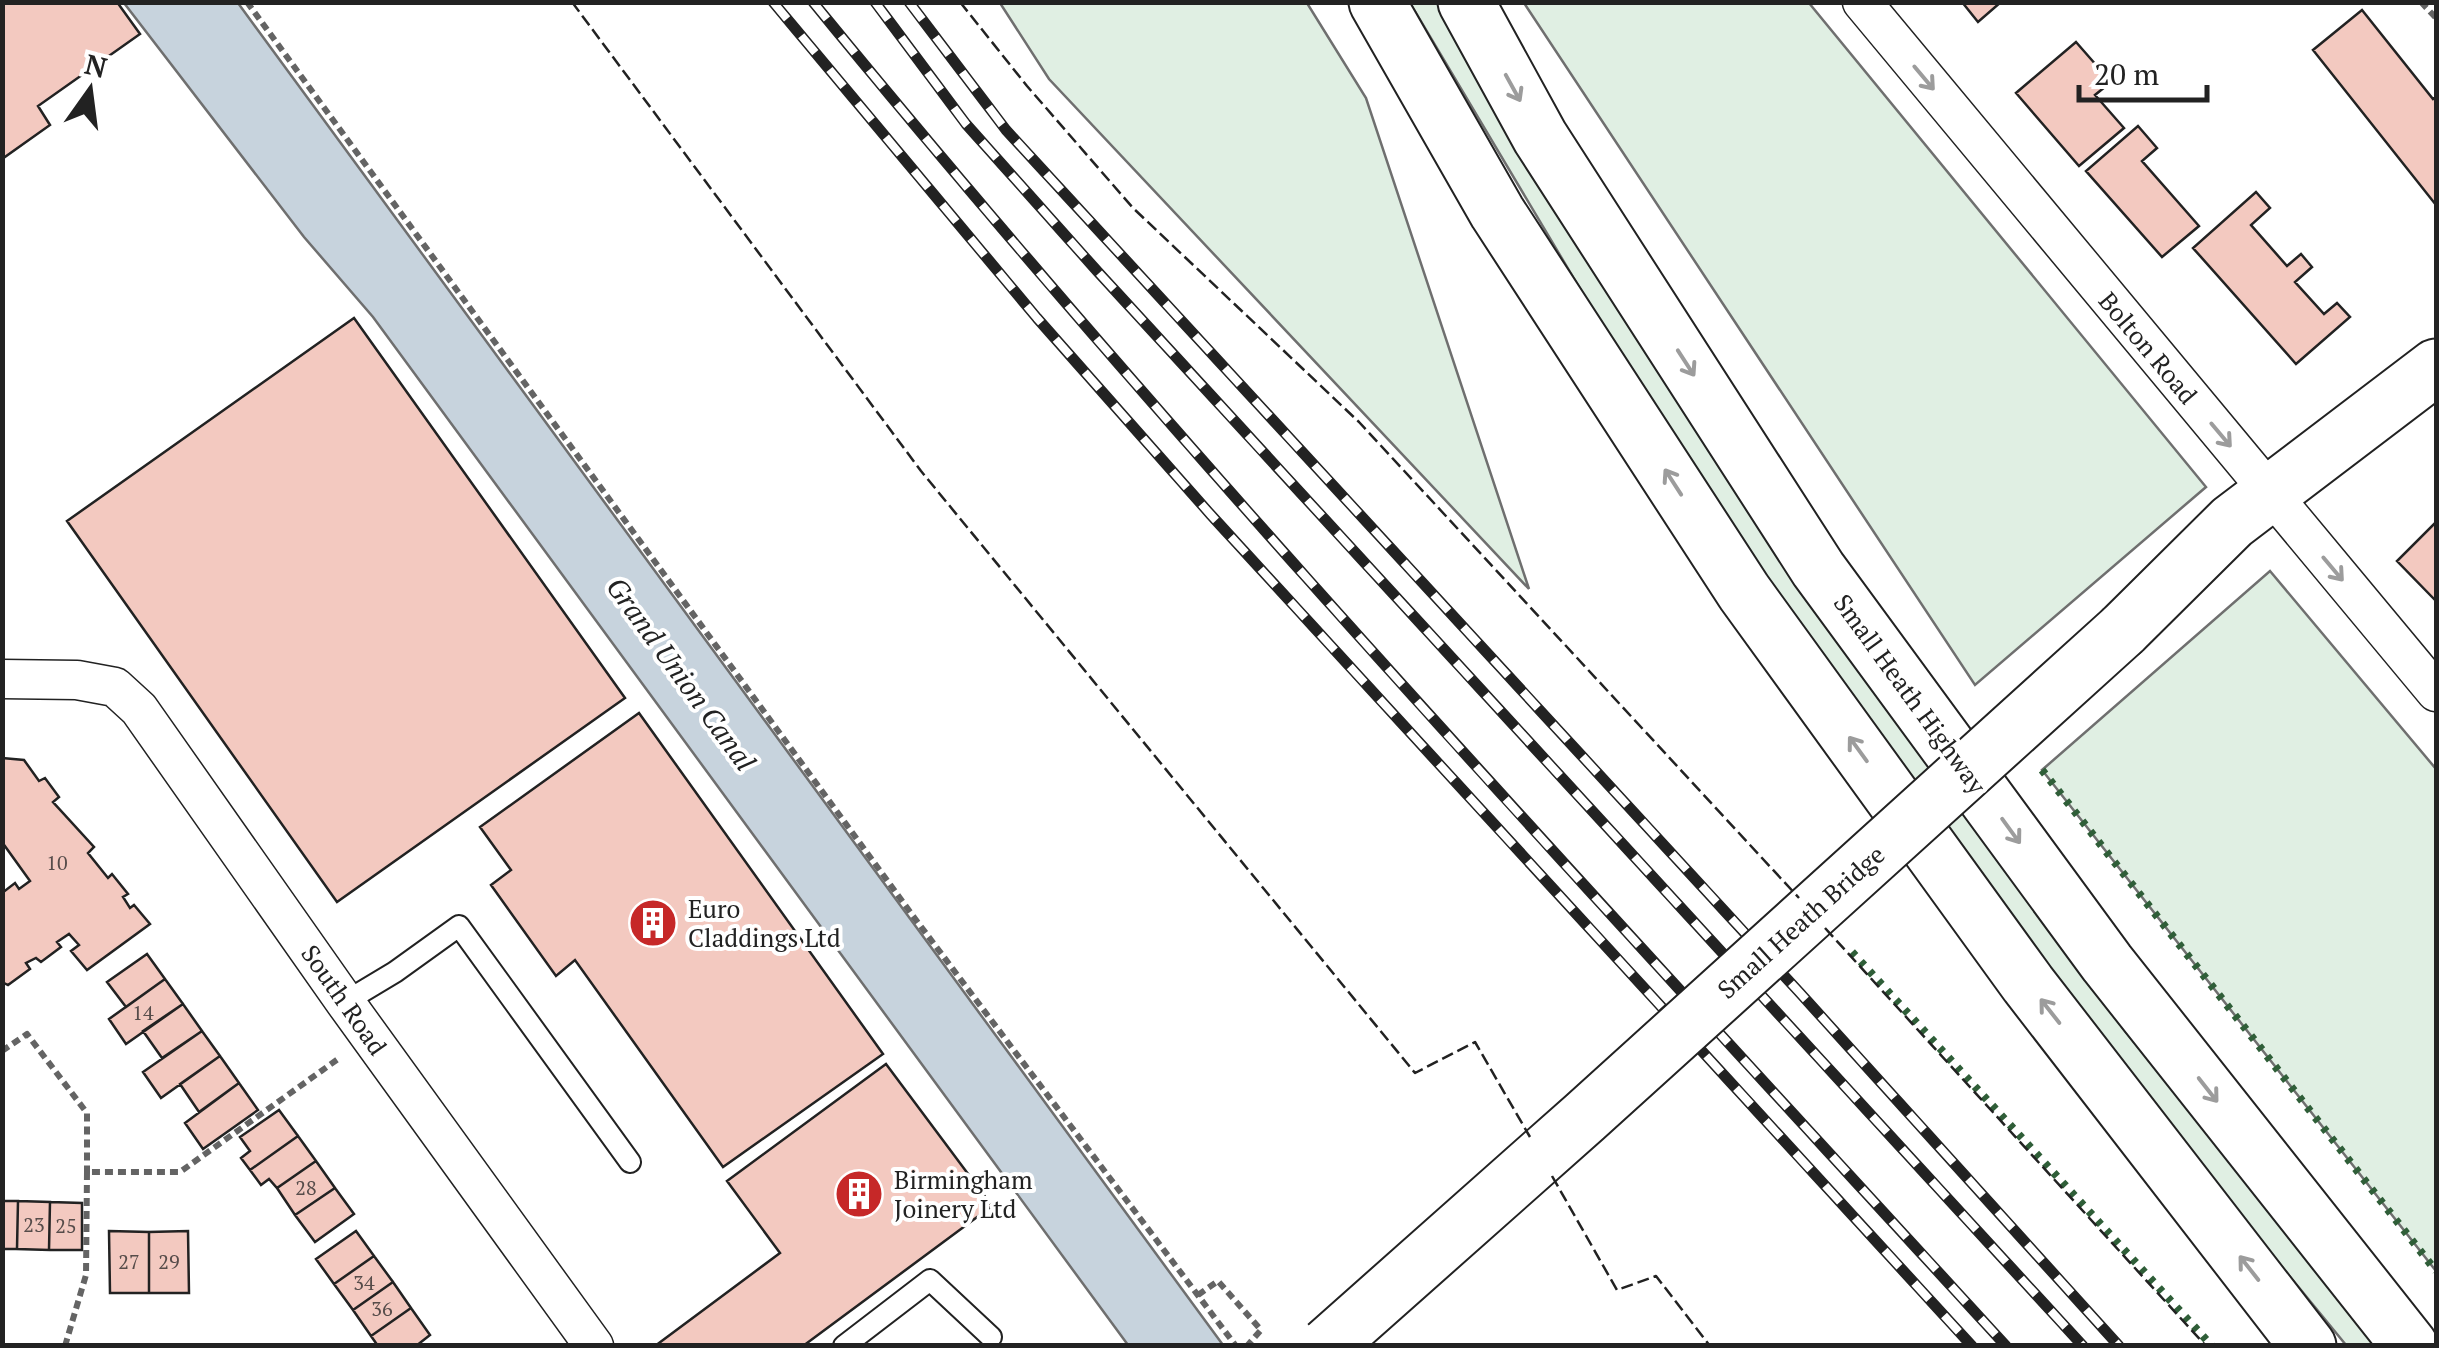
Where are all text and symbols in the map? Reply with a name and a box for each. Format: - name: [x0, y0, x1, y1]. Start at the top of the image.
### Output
- north arrow: [40, 40, 140, 140]
- scale bar: [2079, 40, 2206, 102]
- text: N: [81, 45, 111, 86]
- text: 20 m: [2094, 54, 2159, 94]
- one-way arrow: [1913, 64, 1935, 90]
- one-way arrow: [1504, 73, 1523, 102]
- street label: Bolton Road: [2092, 285, 2205, 411]
- one-way arrow: [1675, 349, 1696, 377]
- one-way arrow: [2210, 422, 2232, 448]
- one-way arrow: [1662, 469, 1683, 497]
- one-way arrow: [2322, 556, 2344, 582]
- water label: Grand Union Canal: [599, 569, 764, 778]
- street label: Small Heath Highway: [1827, 587, 1994, 800]
- one-way arrow: [1848, 736, 1869, 763]
- one-way arrow: [2000, 817, 2021, 844]
- street label: Small Heath Bridge: [1710, 838, 1891, 1006]
- house number: 10: [46, 849, 68, 876]
- place label: Euro Claddings Ltd: [688, 892, 841, 954]
- building icon: Euro Claddings Ltd: [627, 897, 679, 949]
- street label: South Road: [294, 938, 395, 1061]
- house number: 14: [132, 999, 154, 1026]
- one-way arrow: [2039, 999, 2061, 1025]
- one-way arrow: [2196, 1076, 2218, 1102]
- place label: Birmingham Joinery Ltd: [894, 1163, 1033, 1225]
- building icon: Birmingham Joinery Ltd: [833, 1168, 885, 1220]
- house number: 28: [295, 1174, 317, 1201]
- house number: 23: [23, 1211, 45, 1238]
- house number: 25: [55, 1212, 77, 1239]
- house number: 27: [118, 1248, 140, 1275]
- house number: 29: [158, 1248, 180, 1275]
- one-way arrow: [2238, 1256, 2260, 1282]
- house number: 34: [353, 1269, 375, 1296]
- house number: 36: [371, 1295, 393, 1322]

